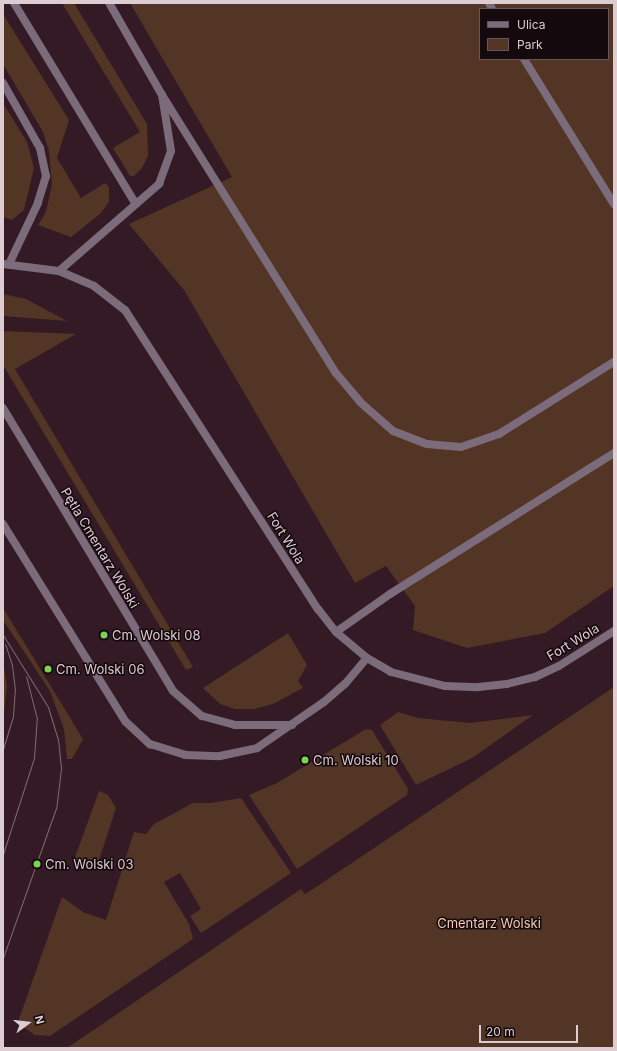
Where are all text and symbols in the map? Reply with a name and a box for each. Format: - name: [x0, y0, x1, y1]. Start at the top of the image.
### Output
- legend: [479, 8, 609, 60]
- text: Ulica: [517, 17, 545, 32]
- text: Park: [517, 37, 543, 52]
- street label: Pętla Cmentarz Wolski: [58, 485, 142, 611]
- street label: Fort Wola: [264, 509, 308, 567]
- street label: Fort Wola: [544, 620, 602, 664]
- place label: Cm. Wolski 08: [112, 627, 200, 643]
- marker: Cm. Wolski 08: [99, 630, 109, 640]
- place label: Cm. Wolski 06: [56, 661, 144, 677]
- marker: Cm. Wolski 06: [43, 664, 53, 674]
- place label: Cm. Wolski 10: [313, 752, 399, 768]
- marker: Cm. Wolski 10: [300, 755, 310, 765]
- place label: Cm. Wolski 03: [45, 856, 133, 872]
- marker: Cm. Wolski 03: [32, 859, 42, 869]
- park label: Cmentarz Wolski: [437, 915, 541, 931]
- north arrow: [8, 1003, 48, 1043]
- text: N: [32, 1014, 47, 1026]
- scale bar: [481, 1017, 580, 1043]
- text: 20 m: [486, 1024, 515, 1039]

